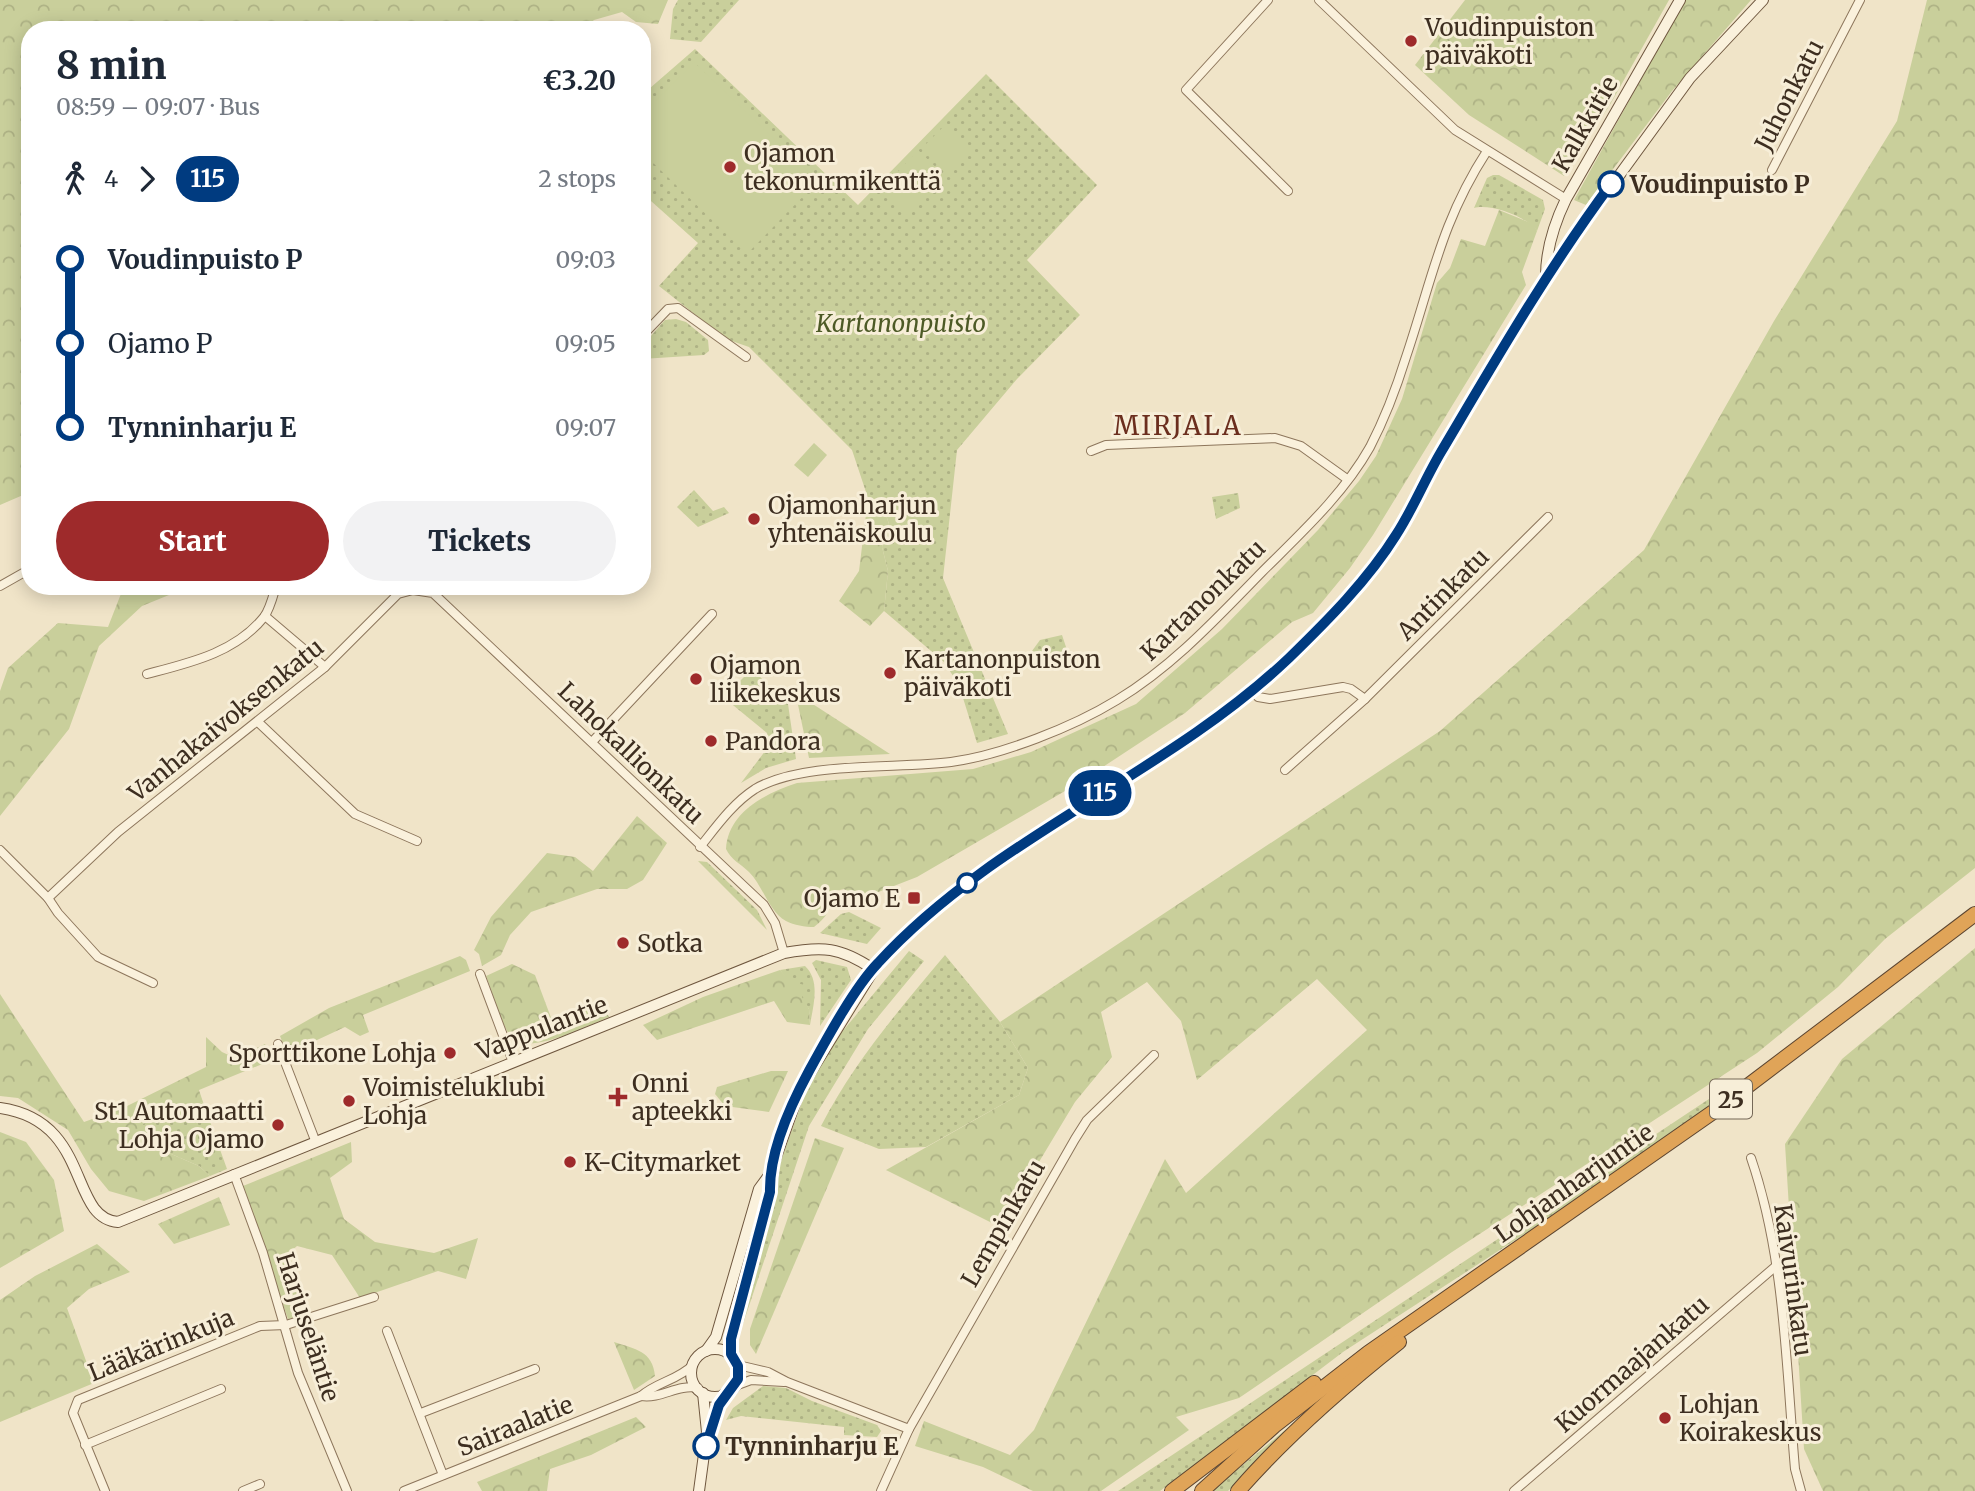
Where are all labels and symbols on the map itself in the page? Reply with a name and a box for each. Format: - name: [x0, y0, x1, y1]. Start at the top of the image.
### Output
- place label: Voudinpuiston päiväkoti: [1424, 12, 1594, 71]
- marker: Voudinpuiston päiväkoti: [1403, 33, 1419, 49]
- street label: Juhonkatu: [1747, 34, 1830, 157]
- street label: Kalkkitie: [1545, 71, 1625, 177]
- place label: Ojamon tekonurmikenttä: [744, 138, 941, 197]
- marker: Ojamon tekonurmikenttä: [722, 159, 738, 175]
- place label: Voudinpuisto P: [1629, 169, 1810, 200]
- marker: Voudinpuisto P: [1598, 171, 1624, 197]
- park label: Kartanonpuisto: [815, 308, 986, 339]
- district label: MIRJALA: [1113, 409, 1243, 442]
- place label: Ojamonharjun yhtenäiskoulu: [768, 490, 937, 549]
- marker: Ojamonharjun yhtenäiskoulu: [746, 511, 762, 527]
- street label: Kartanonkatu: [1134, 533, 1272, 667]
- street label: Antinkatu: [1390, 541, 1496, 647]
- street label: Vanhakaivoksenkatu: [121, 632, 330, 809]
- place label: Kartanonpuiston päiväkoti: [904, 644, 1101, 703]
- place label: Ojamon liikekeskus: [710, 650, 841, 709]
- marker: Kartanonpuiston päiväkoti: [882, 665, 898, 681]
- marker: Ojamon liikekeskus: [688, 671, 704, 687]
- street label: Lahokallionkatu: [552, 676, 710, 830]
- place label: Pandora: [725, 726, 821, 757]
- marker: Pandora: [703, 733, 719, 749]
- line badge: 115: [1060, 770, 1140, 816]
- unlabelled marker: [957, 873, 977, 893]
- place label: Ojamo E: [804, 883, 901, 914]
- marker: Ojamo E: [906, 890, 922, 906]
- place label: Sotka: [637, 928, 703, 959]
- marker: Sotka: [615, 935, 631, 951]
- street label: Vappulantie: [471, 989, 612, 1067]
- place label: Sporttikone Lohja: [228, 1038, 436, 1069]
- marker: Sporttikone Lohja: [442, 1045, 458, 1061]
- place label: Onni apteekki: [632, 1068, 732, 1127]
- place label: Voimisteluklubi Lohja: [362, 1072, 545, 1131]
- road number: 25: [1710, 1080, 1752, 1118]
- marker: Onni apteekki: [610, 1089, 626, 1105]
- marker: Voimisteluklubi Lohja: [341, 1093, 357, 1109]
- place label: St1 Automaatti Lohja Ojamo: [94, 1096, 264, 1155]
- marker: St1 Automaatti Lohja Ojamo: [270, 1117, 286, 1133]
- street label: Lohjanharjuntie: [1489, 1117, 1659, 1249]
- place label: K-Citymarket: [584, 1147, 742, 1178]
- marker: K-Citymarket: [562, 1154, 578, 1170]
- street label: Lempinkatu: [954, 1154, 1052, 1292]
- street label: Kaivurinkatu: [1767, 1202, 1819, 1358]
- street label: Harjuseläntie: [269, 1249, 347, 1405]
- street label: Kuormaajankatu: [1549, 1289, 1715, 1439]
- street label: Lääkärinkuja: [84, 1302, 238, 1388]
- street label: Sairaalatie: [453, 1389, 577, 1463]
- place label: Lohjan Koirakeskus: [1679, 1389, 1822, 1448]
- marker: Lohjan Koirakeskus: [1657, 1410, 1673, 1426]
- place label: Tynninharju E: [725, 1431, 899, 1462]
- marker: Tynninharju E: [693, 1433, 719, 1459]

